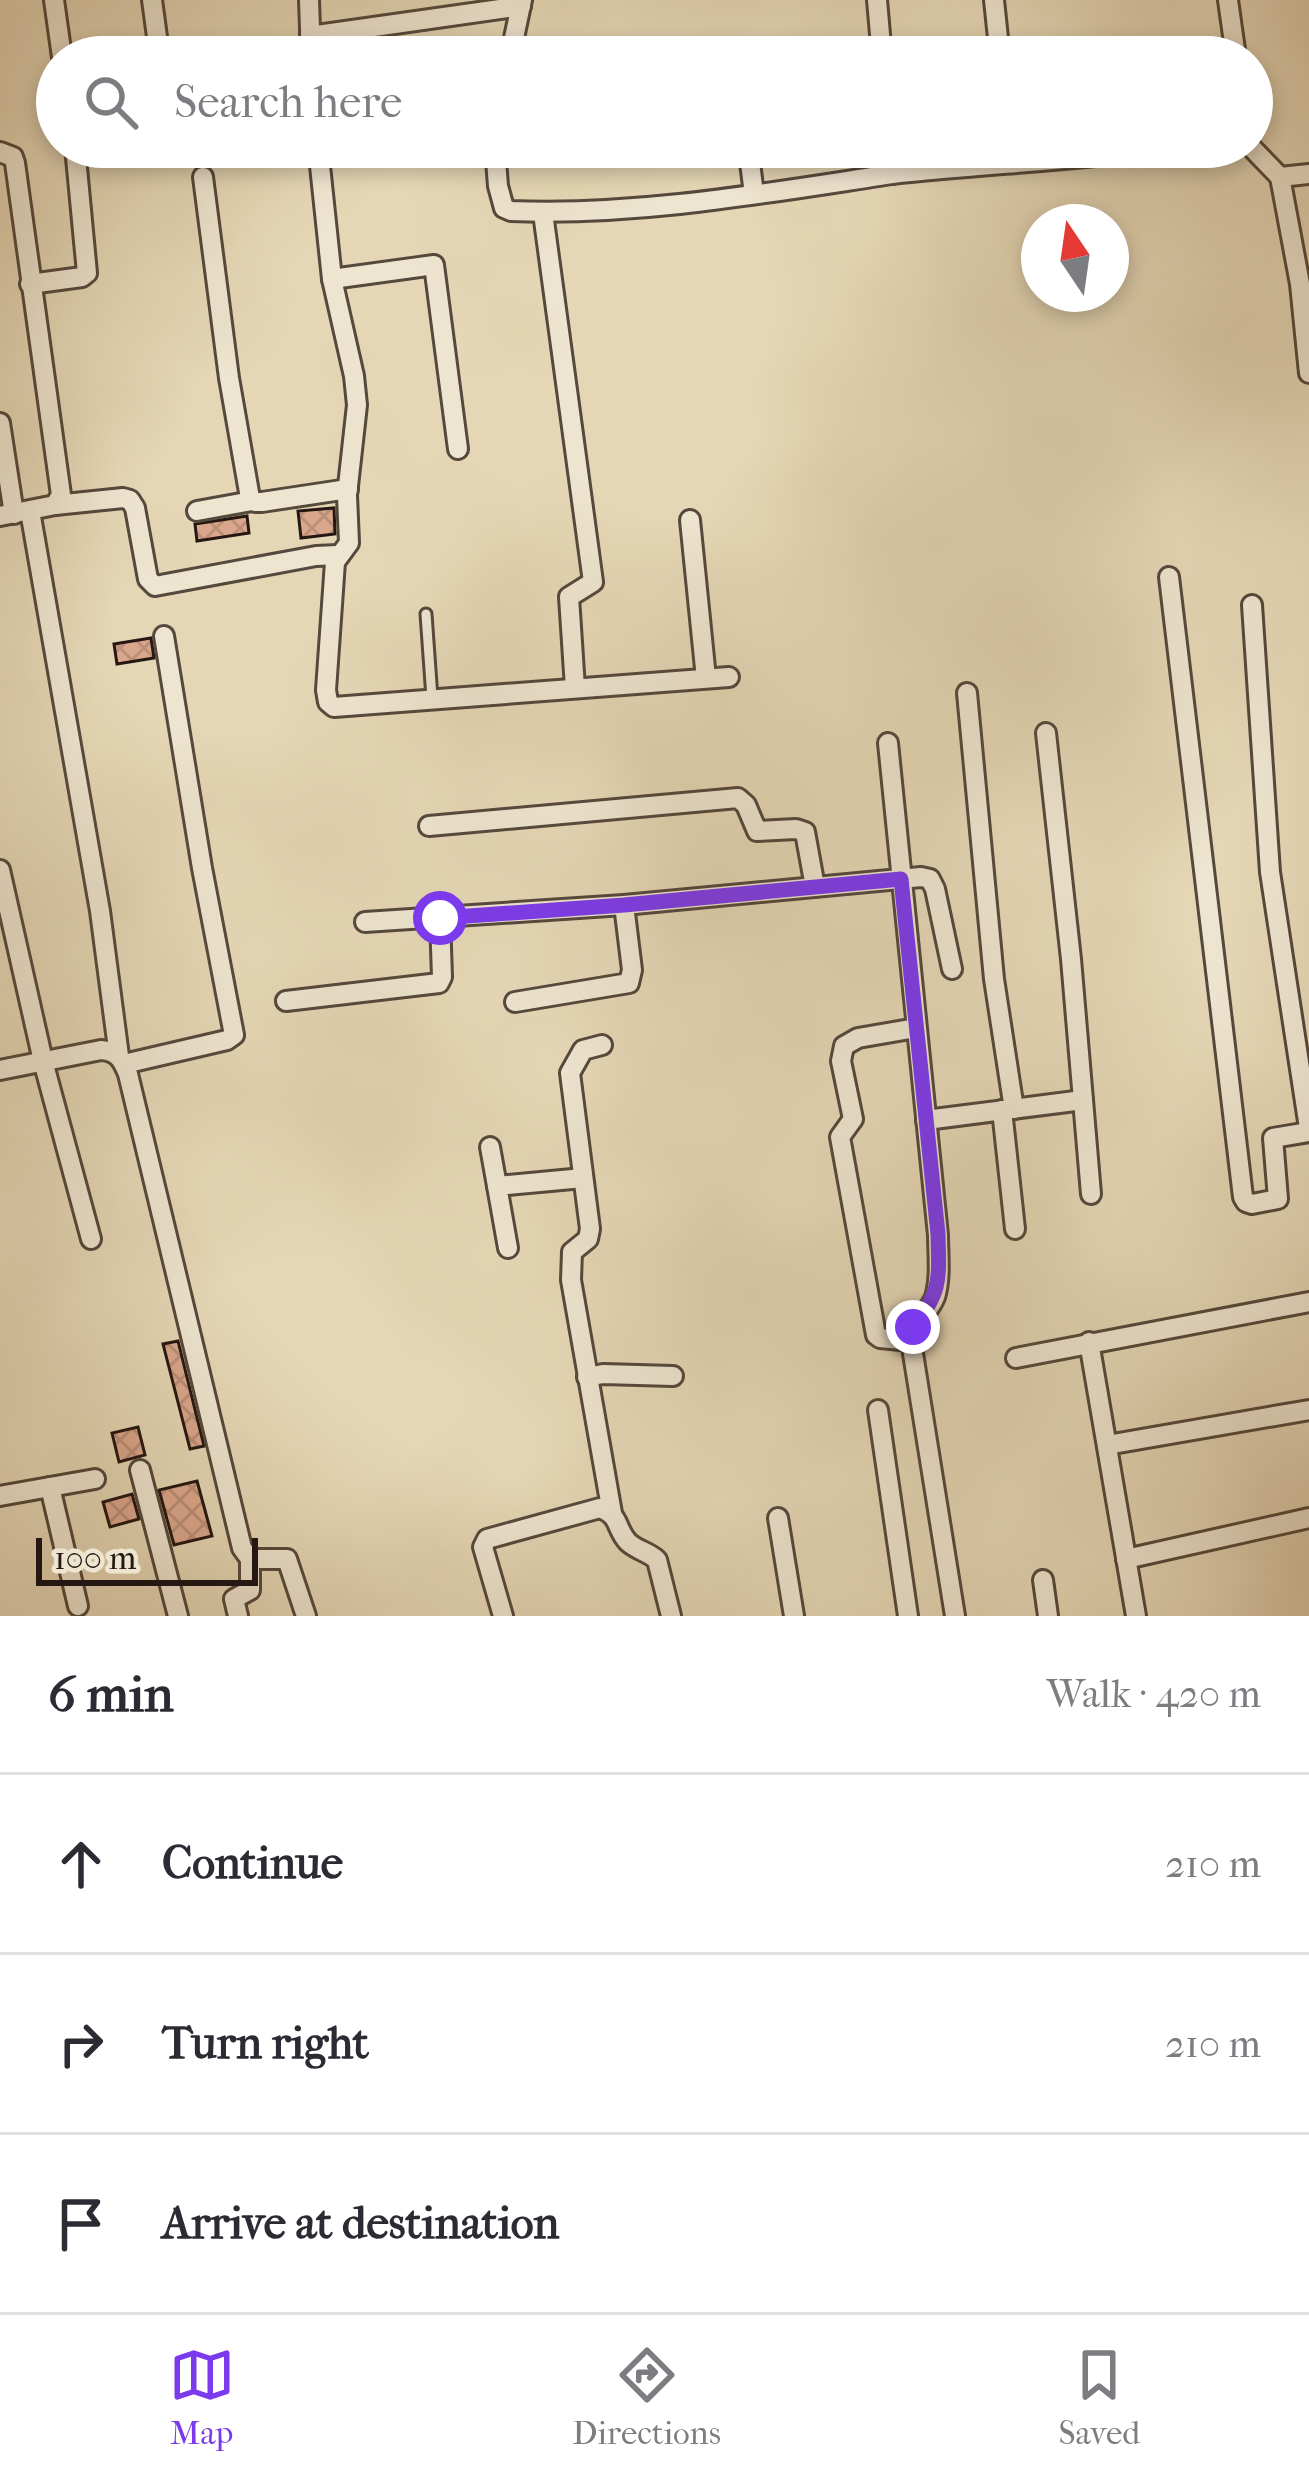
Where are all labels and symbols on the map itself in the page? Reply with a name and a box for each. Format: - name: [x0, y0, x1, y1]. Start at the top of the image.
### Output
- north arrow: [1021, 204, 1129, 312]
- route start: [413, 891, 467, 945]
- route end: [886, 1300, 940, 1354]
- scale bar: [36, 1532, 258, 1585]

